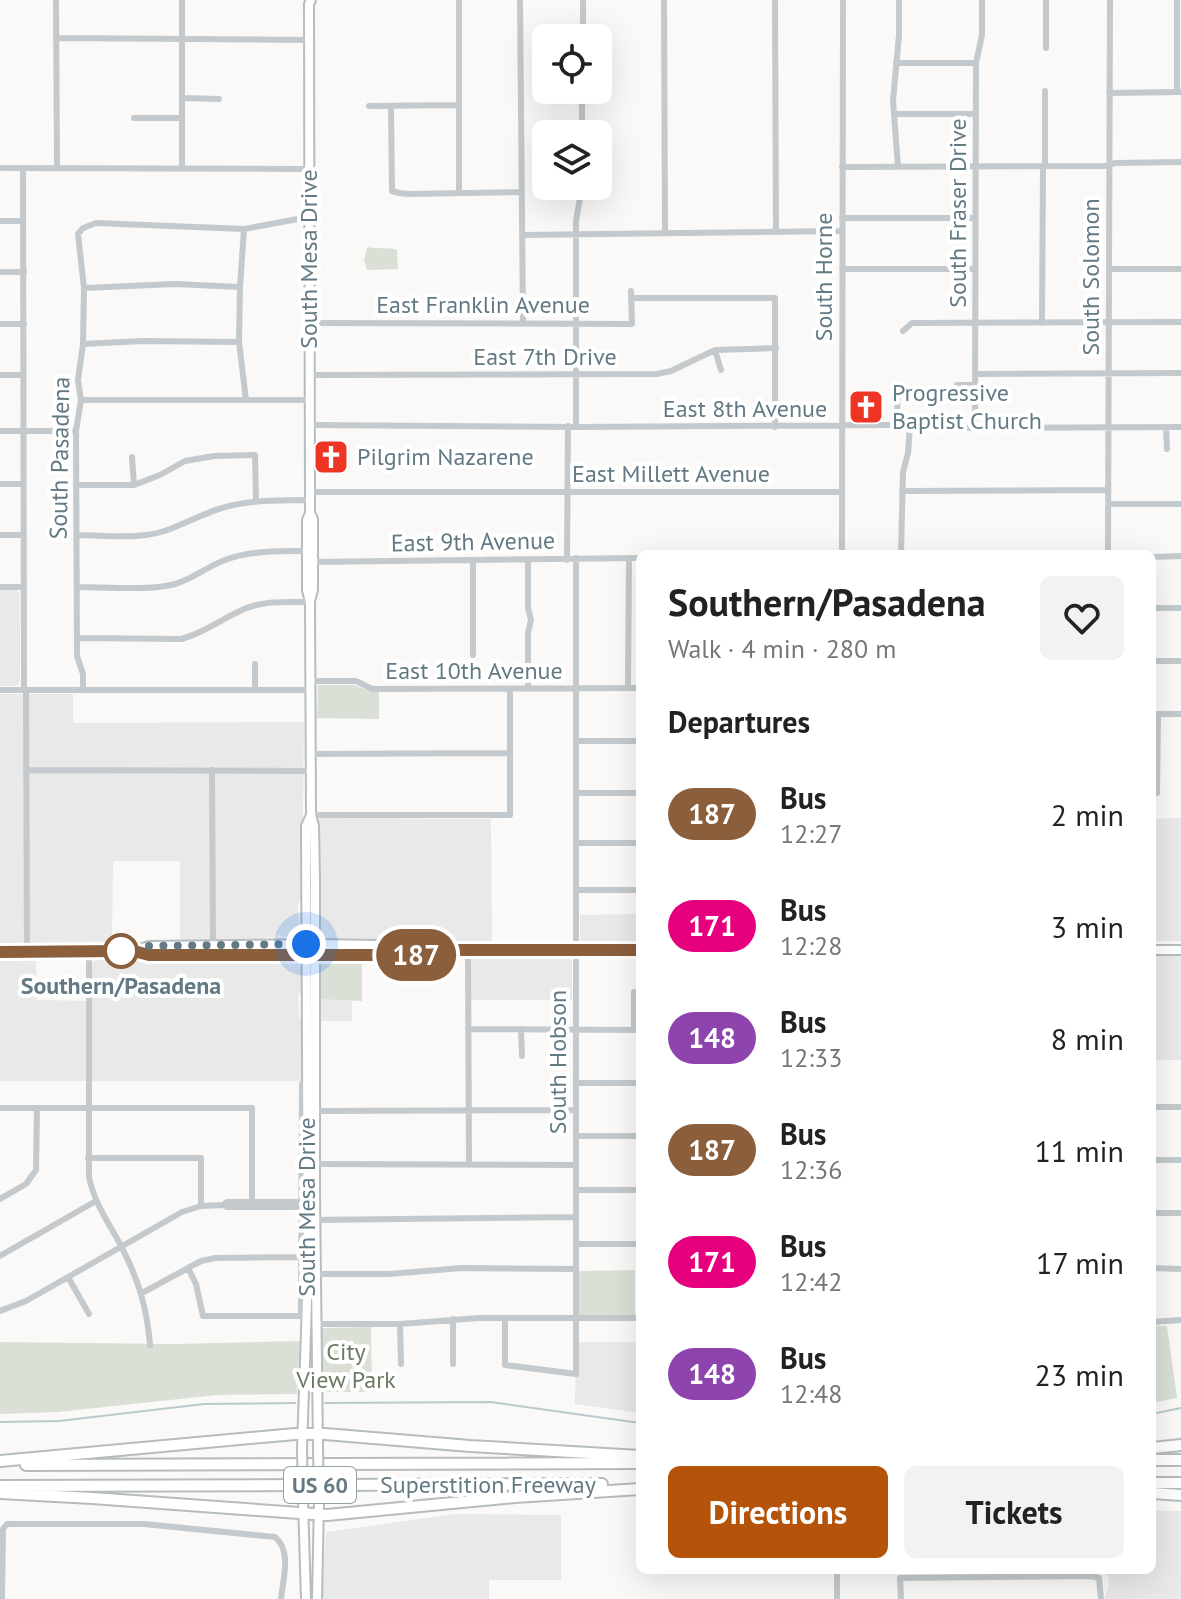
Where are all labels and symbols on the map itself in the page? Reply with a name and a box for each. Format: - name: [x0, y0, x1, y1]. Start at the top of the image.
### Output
- street label: South Fraser Drive: [942, 118, 973, 308]
- street label: South Mesa Drive: [293, 169, 324, 349]
- street label: South Solomon: [1075, 198, 1106, 356]
- street label: South Horne: [808, 213, 839, 341]
- street label: East Franklin Avenue: [376, 289, 590, 320]
- street label: East 7th Drive: [473, 341, 617, 372]
- street label: South Pasadena: [43, 376, 76, 540]
- place label: Progressive Baptist Church: [892, 377, 1042, 436]
- church icon: Progressive Baptist Church: [847, 388, 885, 426]
- street label: East 8th Avenue: [663, 393, 827, 424]
- church icon: Pilgrim Nazarene: [312, 438, 350, 476]
- place label: Pilgrim Nazarene: [357, 441, 534, 472]
- street label: East Millett Avenue: [572, 458, 770, 489]
- street label: East 9th Avenue: [391, 525, 555, 558]
- street label: East 10th Avenue: [385, 655, 563, 686]
- your location: [286, 924, 326, 964]
- line badge: 187: [370, 929, 462, 981]
- marker: Southern/Pasadena: [104, 934, 138, 968]
- place label: Southern/Pasadena: [21, 970, 221, 1001]
- street label: South Hobson: [542, 990, 573, 1134]
- street label: South Mesa Drive: [291, 1117, 322, 1297]
- park label: City View Park: [295, 1336, 396, 1395]
- road number: US 60: [284, 1467, 356, 1503]
- street label: Superstition Freeway: [380, 1469, 596, 1500]

